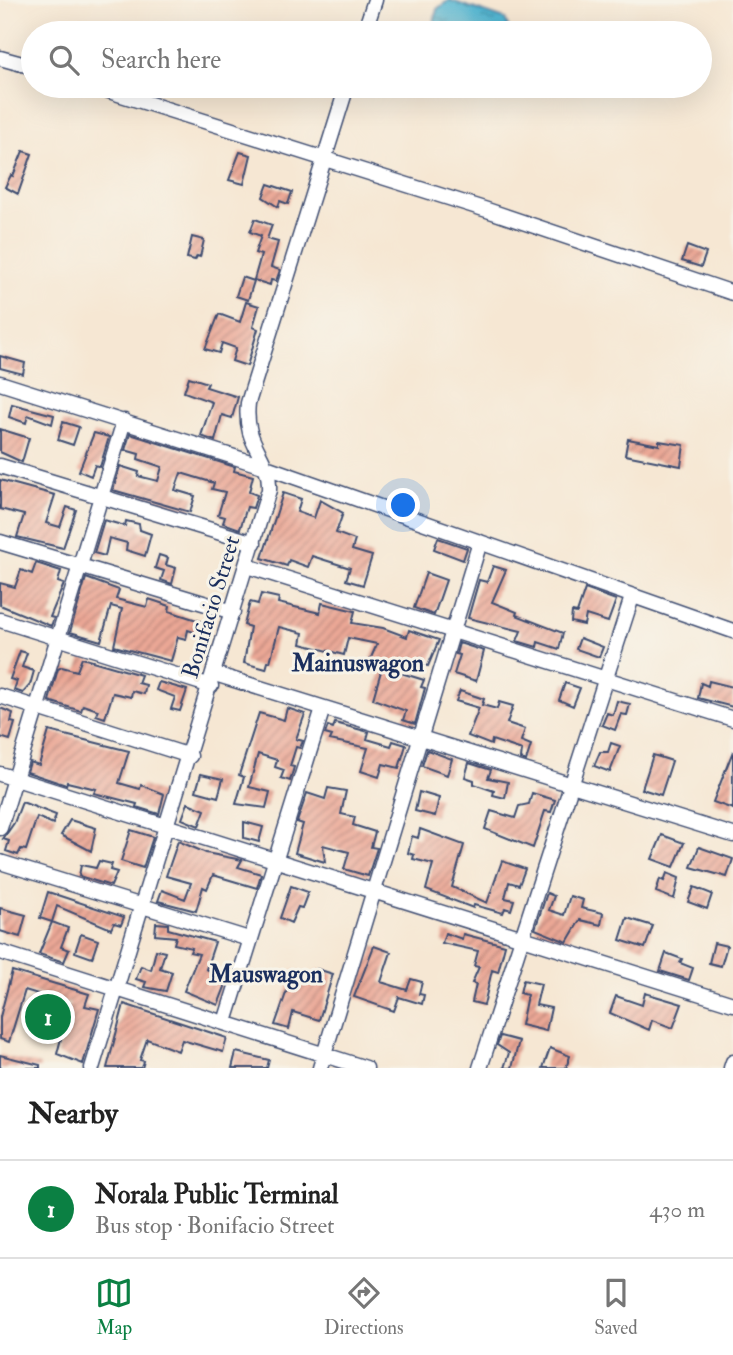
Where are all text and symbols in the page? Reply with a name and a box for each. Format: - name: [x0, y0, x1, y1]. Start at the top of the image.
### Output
- search box: [21, 21, 712, 98]
- icon: search: [45, 41, 83, 79]
- text: Search here: [101, 44, 221, 76]
- your location: [386, 488, 420, 522]
- street label: Bonifacio Street: [176, 532, 246, 682]
- district label: Mainuswagon: [291, 648, 425, 679]
- district label: Mauswagon: [208, 959, 324, 990]
- pin: 1: [25, 991, 71, 1043]
- text: Nearby: [28, 1095, 118, 1132]
- text: Norala Public Terminal: [95, 1179, 338, 1211]
- text: 1: [47, 1195, 55, 1224]
- text: 430 m: [649, 1195, 705, 1224]
- text: Bus stop · Bonifacio Street: [95, 1211, 335, 1240]
- tab: Map: [95, 1274, 133, 1340]
- tab: Directions: [324, 1274, 404, 1340]
- tab: Saved: [594, 1274, 638, 1340]

